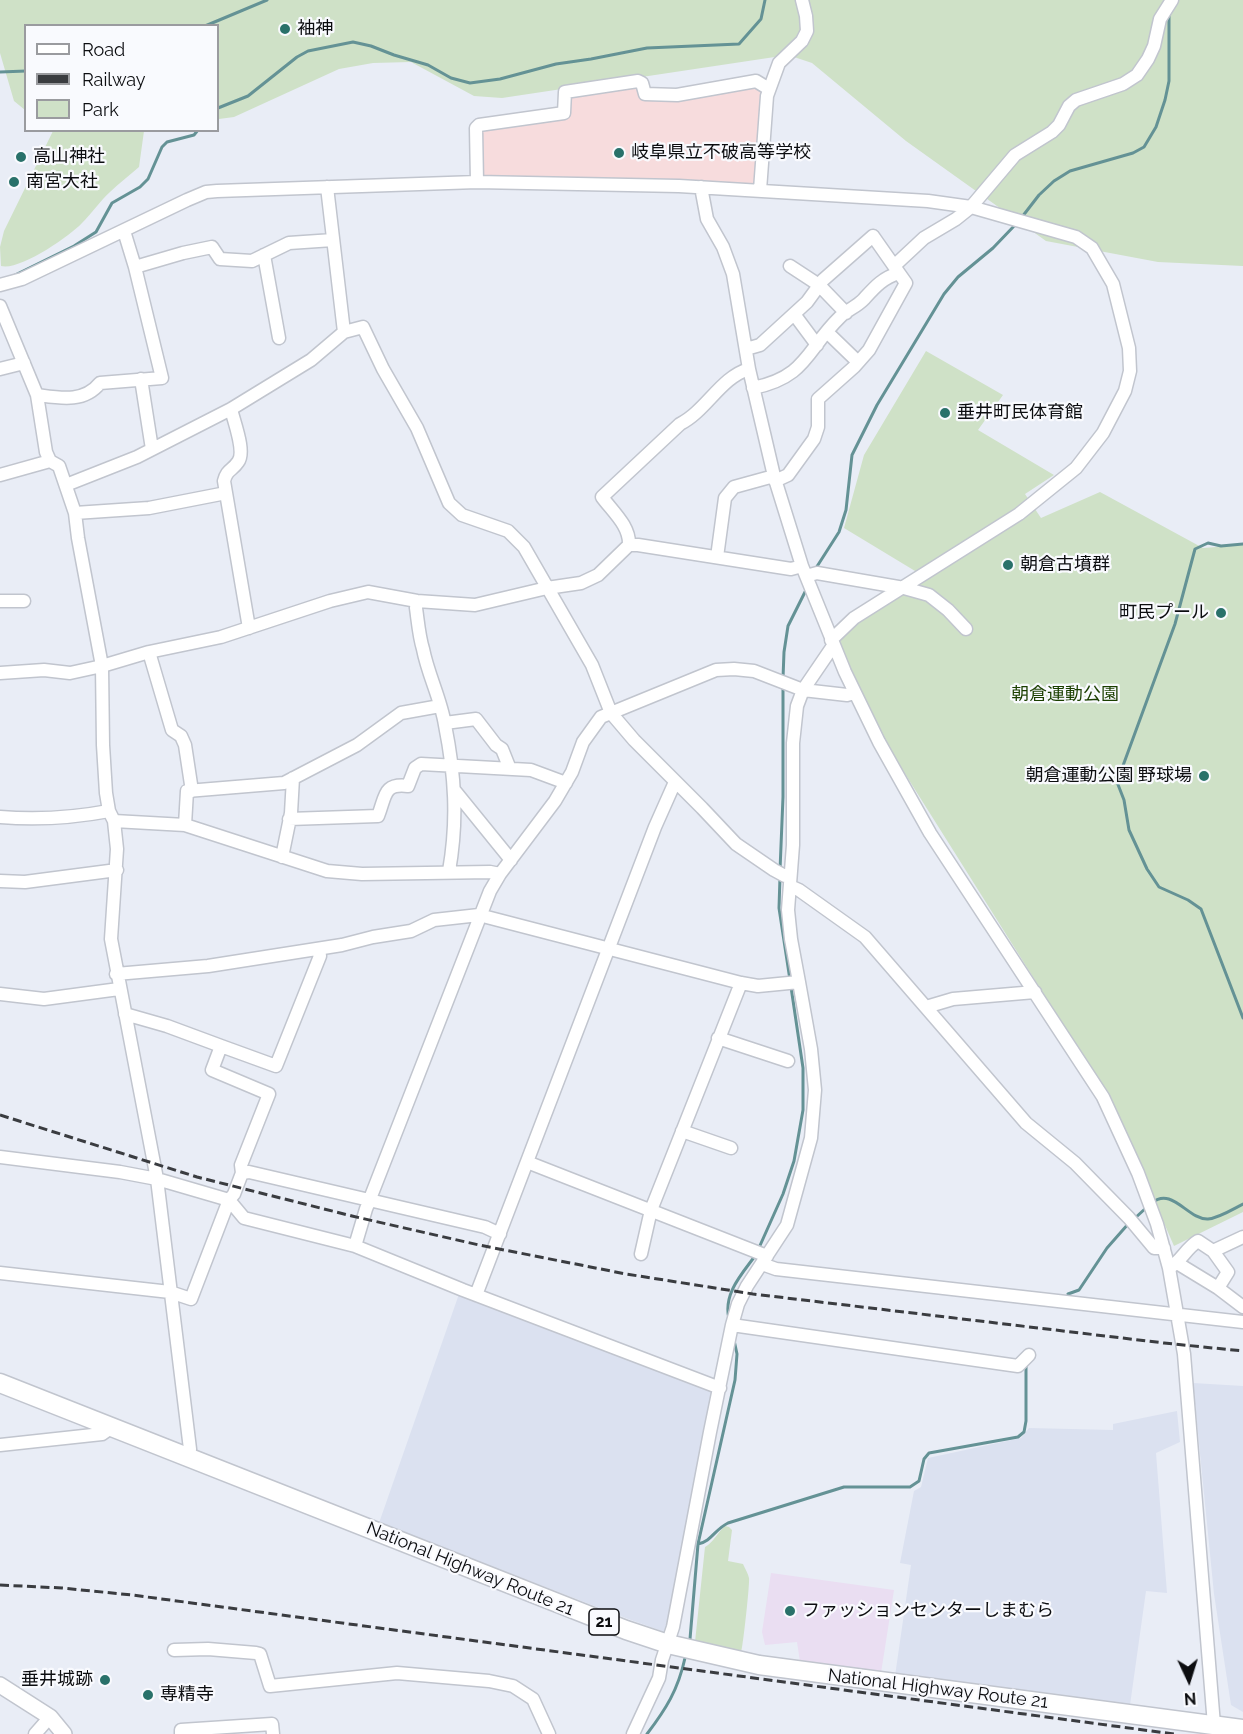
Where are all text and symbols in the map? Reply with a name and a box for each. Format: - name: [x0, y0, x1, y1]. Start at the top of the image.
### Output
- place label: 袖神: [297, 18, 333, 40]
- marker: 袖神: [278, 22, 292, 36]
- legend: [24, 24, 219, 132]
- text: Road: [82, 39, 125, 60]
- text: Railway: [82, 69, 146, 90]
- text: Park: [82, 99, 119, 120]
- place label: 岐阜県立不破高等学校: [631, 142, 811, 164]
- place label: 高山神社: [33, 146, 105, 168]
- marker: 岐阜県立不破高等学校: [612, 146, 626, 160]
- marker: 高山神社: [14, 150, 28, 164]
- place label: 南宮大社: [26, 171, 98, 193]
- marker: 南宮大社: [7, 175, 21, 189]
- place label: 垂井町民体育館: [957, 402, 1083, 424]
- marker: 垂井町民体育館: [938, 406, 952, 420]
- place label: 朝倉古墳群: [1020, 554, 1110, 576]
- marker: 朝倉古墳群: [1001, 558, 1015, 572]
- place label: 町民プール: [1119, 602, 1209, 624]
- marker: 町民プール: [1214, 606, 1228, 620]
- park label: 朝倉運動公園: [1011, 684, 1119, 706]
- place label: 朝倉運動公園 野球場: [1025, 765, 1192, 787]
- marker: 朝倉運動公園 野球場: [1197, 769, 1211, 783]
- street label: National Highway Route 21: [363, 1517, 577, 1621]
- place label: ファッションセンターしまむら: [802, 1600, 1054, 1622]
- marker: ファッションセンターしまむら: [783, 1604, 797, 1618]
- road number: 21: [589, 1609, 619, 1635]
- north arrow: [1159, 1650, 1219, 1710]
- street label: National Highway Route 21: [827, 1665, 1049, 1713]
- place label: 垂井城跡: [21, 1669, 93, 1691]
- marker: 垂井城跡: [98, 1673, 112, 1687]
- place label: 専精寺: [160, 1684, 214, 1706]
- marker: 専精寺: [141, 1688, 155, 1702]
- text: N: [1184, 1689, 1197, 1708]

